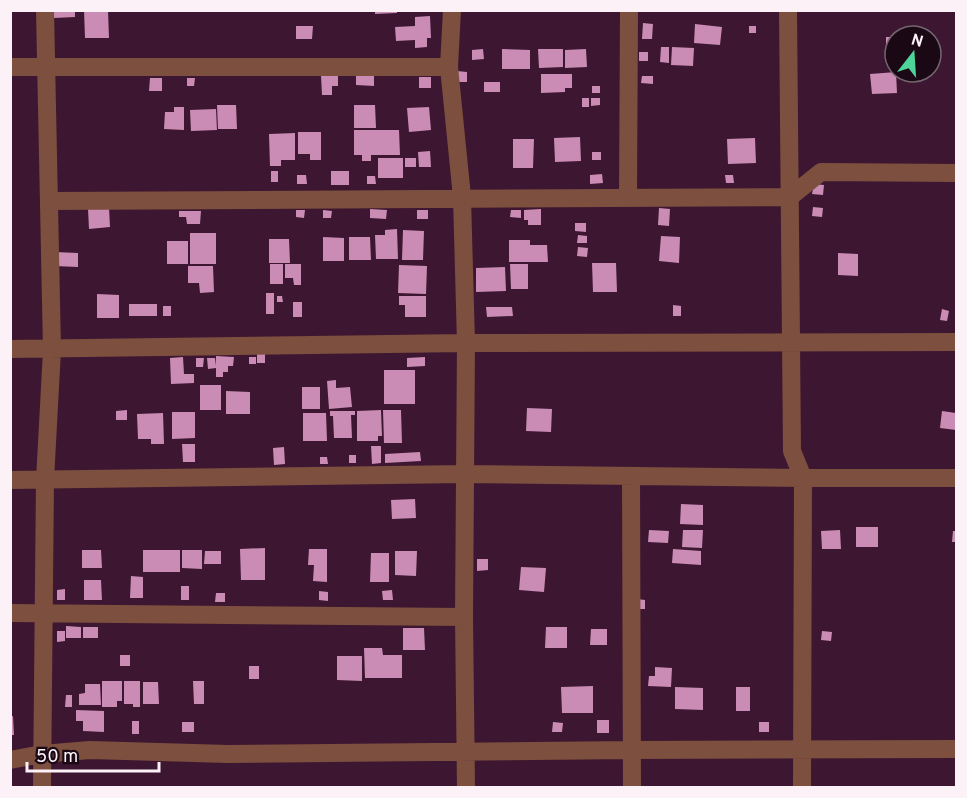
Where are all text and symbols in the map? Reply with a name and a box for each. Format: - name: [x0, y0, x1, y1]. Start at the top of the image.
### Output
- north arrow: [883, 24, 943, 84]
- text: N: [908, 30, 925, 53]
- scale bar: [27, 735, 159, 773]
- text: 50 m: [36, 746, 78, 769]

